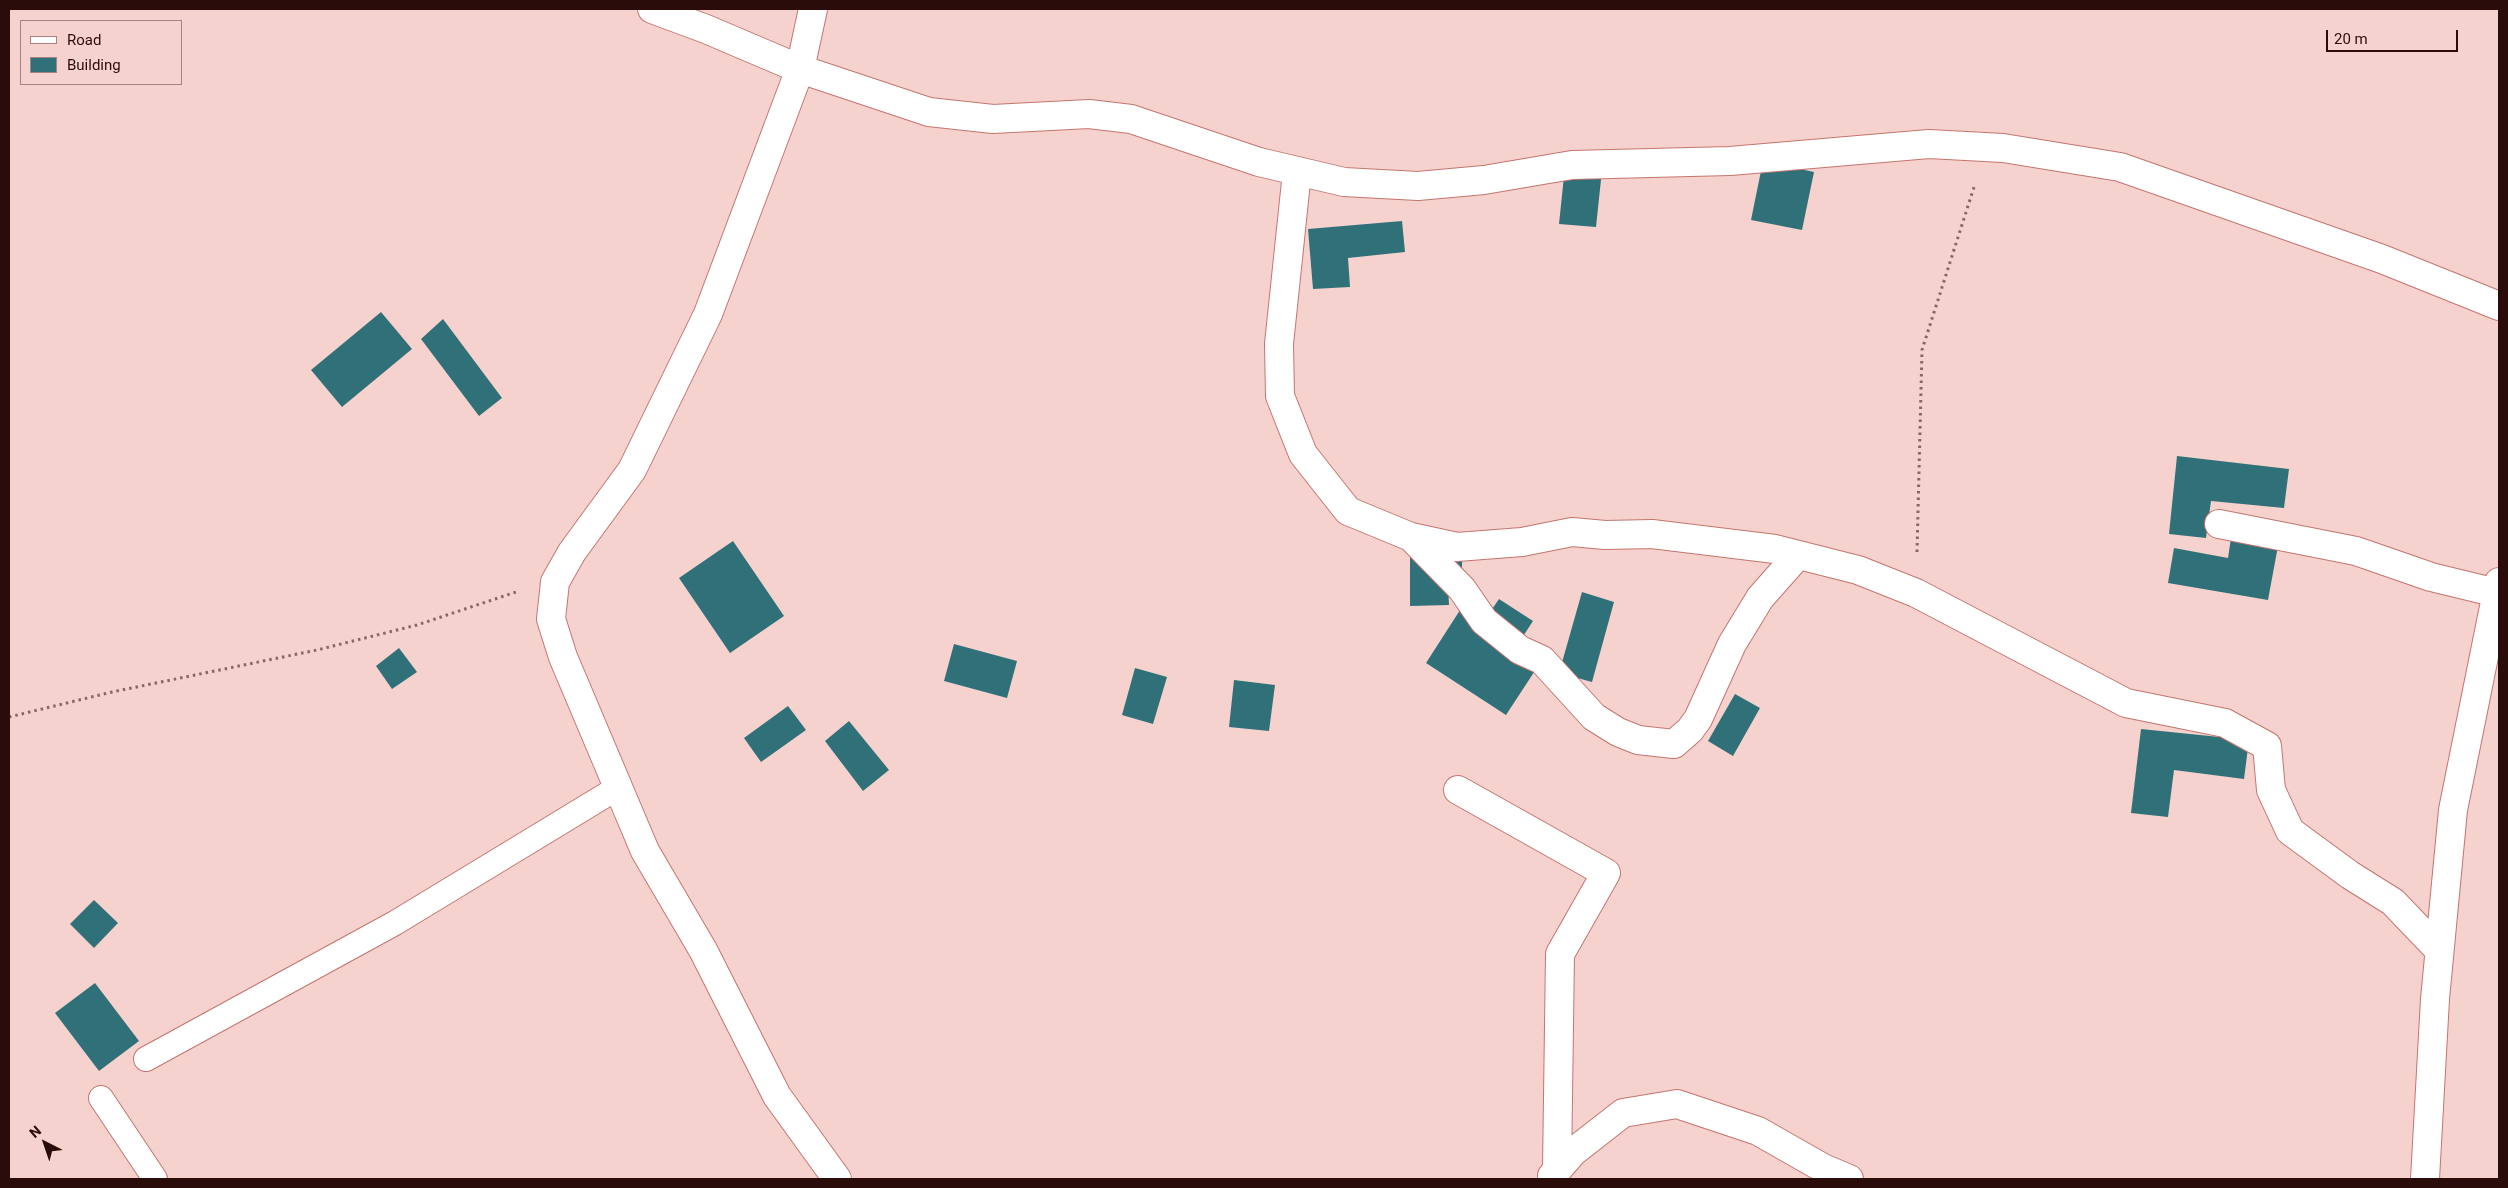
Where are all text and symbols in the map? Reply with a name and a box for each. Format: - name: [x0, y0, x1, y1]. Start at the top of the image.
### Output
- legend: [20, 20, 182, 85]
- scale bar: [2328, 20, 2460, 52]
- text: 20 m: [2334, 30, 2368, 48]
- text: Road: [67, 31, 101, 49]
- text: Building: [67, 56, 121, 74]
- north arrow: [20, 1118, 70, 1168]
- text: N: [26, 1122, 44, 1141]

